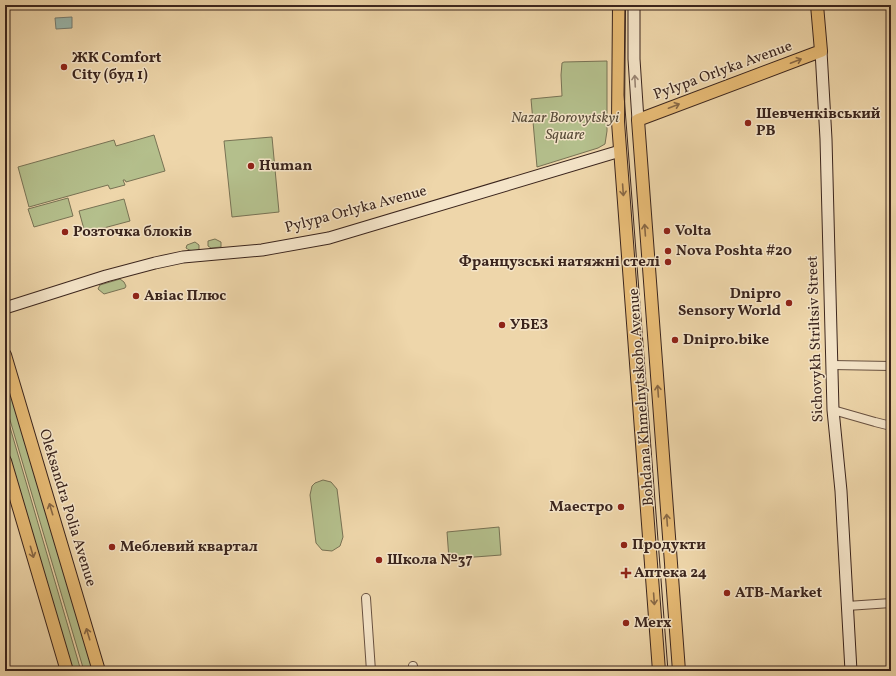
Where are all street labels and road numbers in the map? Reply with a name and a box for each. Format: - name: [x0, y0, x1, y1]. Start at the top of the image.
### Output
- street label: Pylypa Orlyka Avenue: [651, 36, 795, 106]
- street label: Pylypa Orlyka Avenue: [283, 181, 429, 239]
- street label: Sichovykh Striltsiv Street: [803, 255, 829, 423]
- street label: Bohdana Khmelnytskoho Avenue: [624, 287, 660, 507]
- street label: Oleksandra Polia Avenue: [33, 427, 101, 589]

